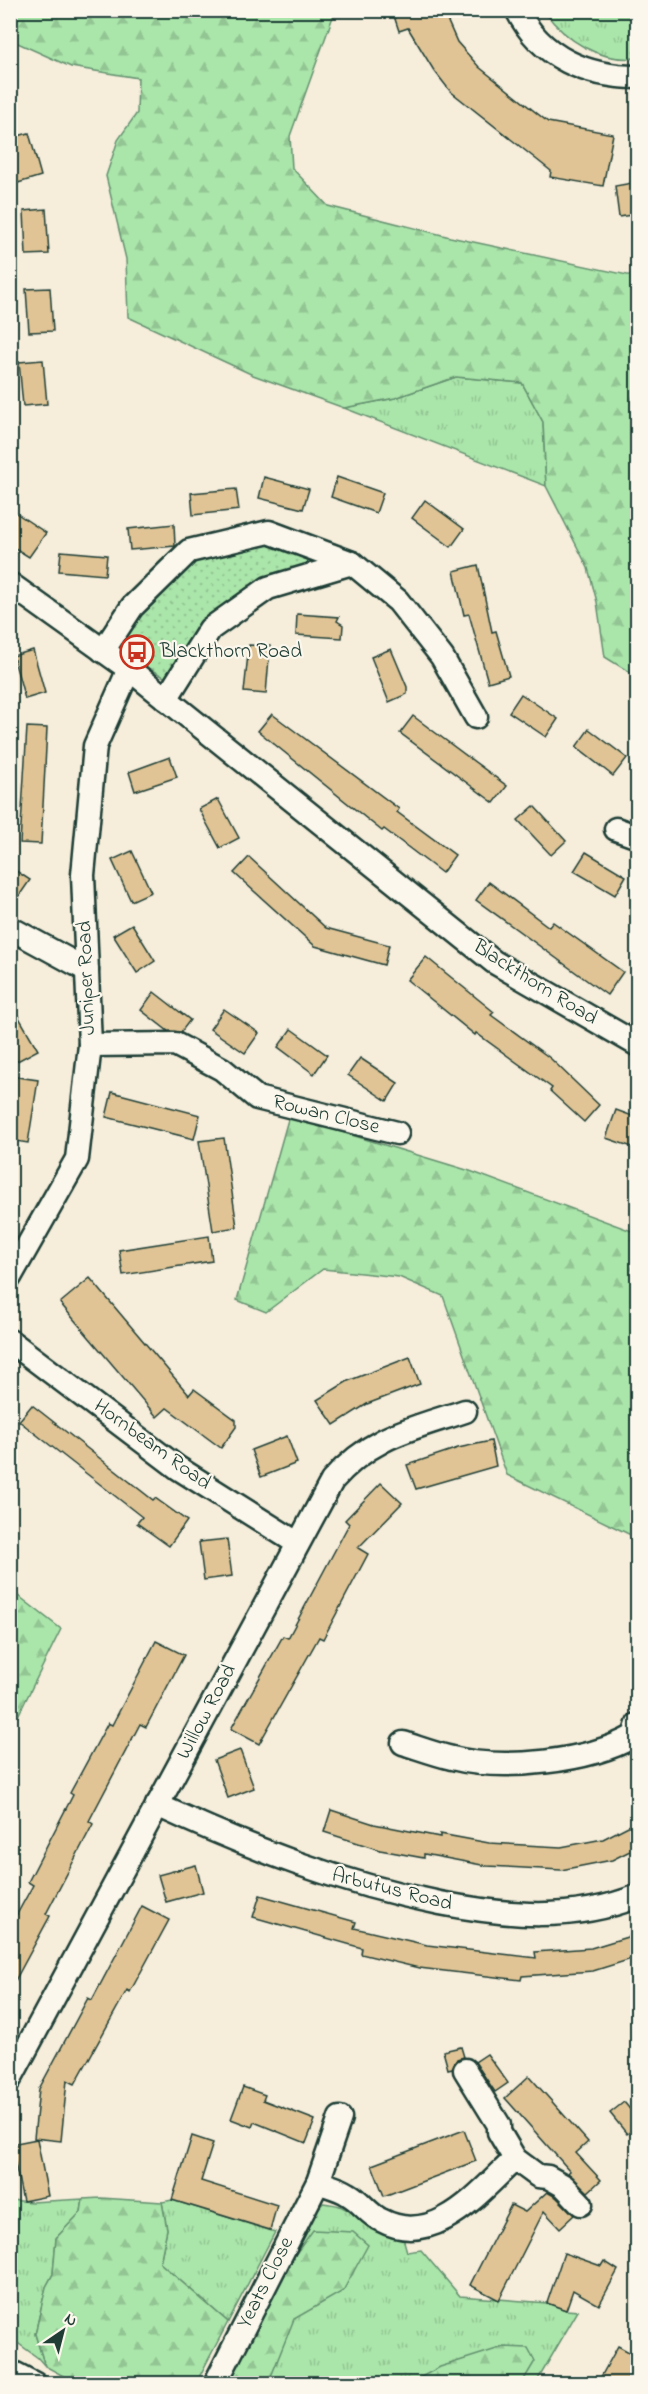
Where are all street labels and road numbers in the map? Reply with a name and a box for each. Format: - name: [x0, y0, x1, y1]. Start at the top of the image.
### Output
- street label: Juniper Road: [70, 920, 104, 1036]
- street label: Blackthorn Road: [466, 932, 603, 1033]
- street label: Rowan Close: [269, 1087, 383, 1143]
- street label: Hornbeam Road: [87, 1392, 217, 1498]
- street label: Willow Road: [169, 1659, 245, 1765]
- street label: Arbutus Road: [329, 1861, 456, 1919]
- street label: Yeats Close: [230, 2231, 302, 2334]

